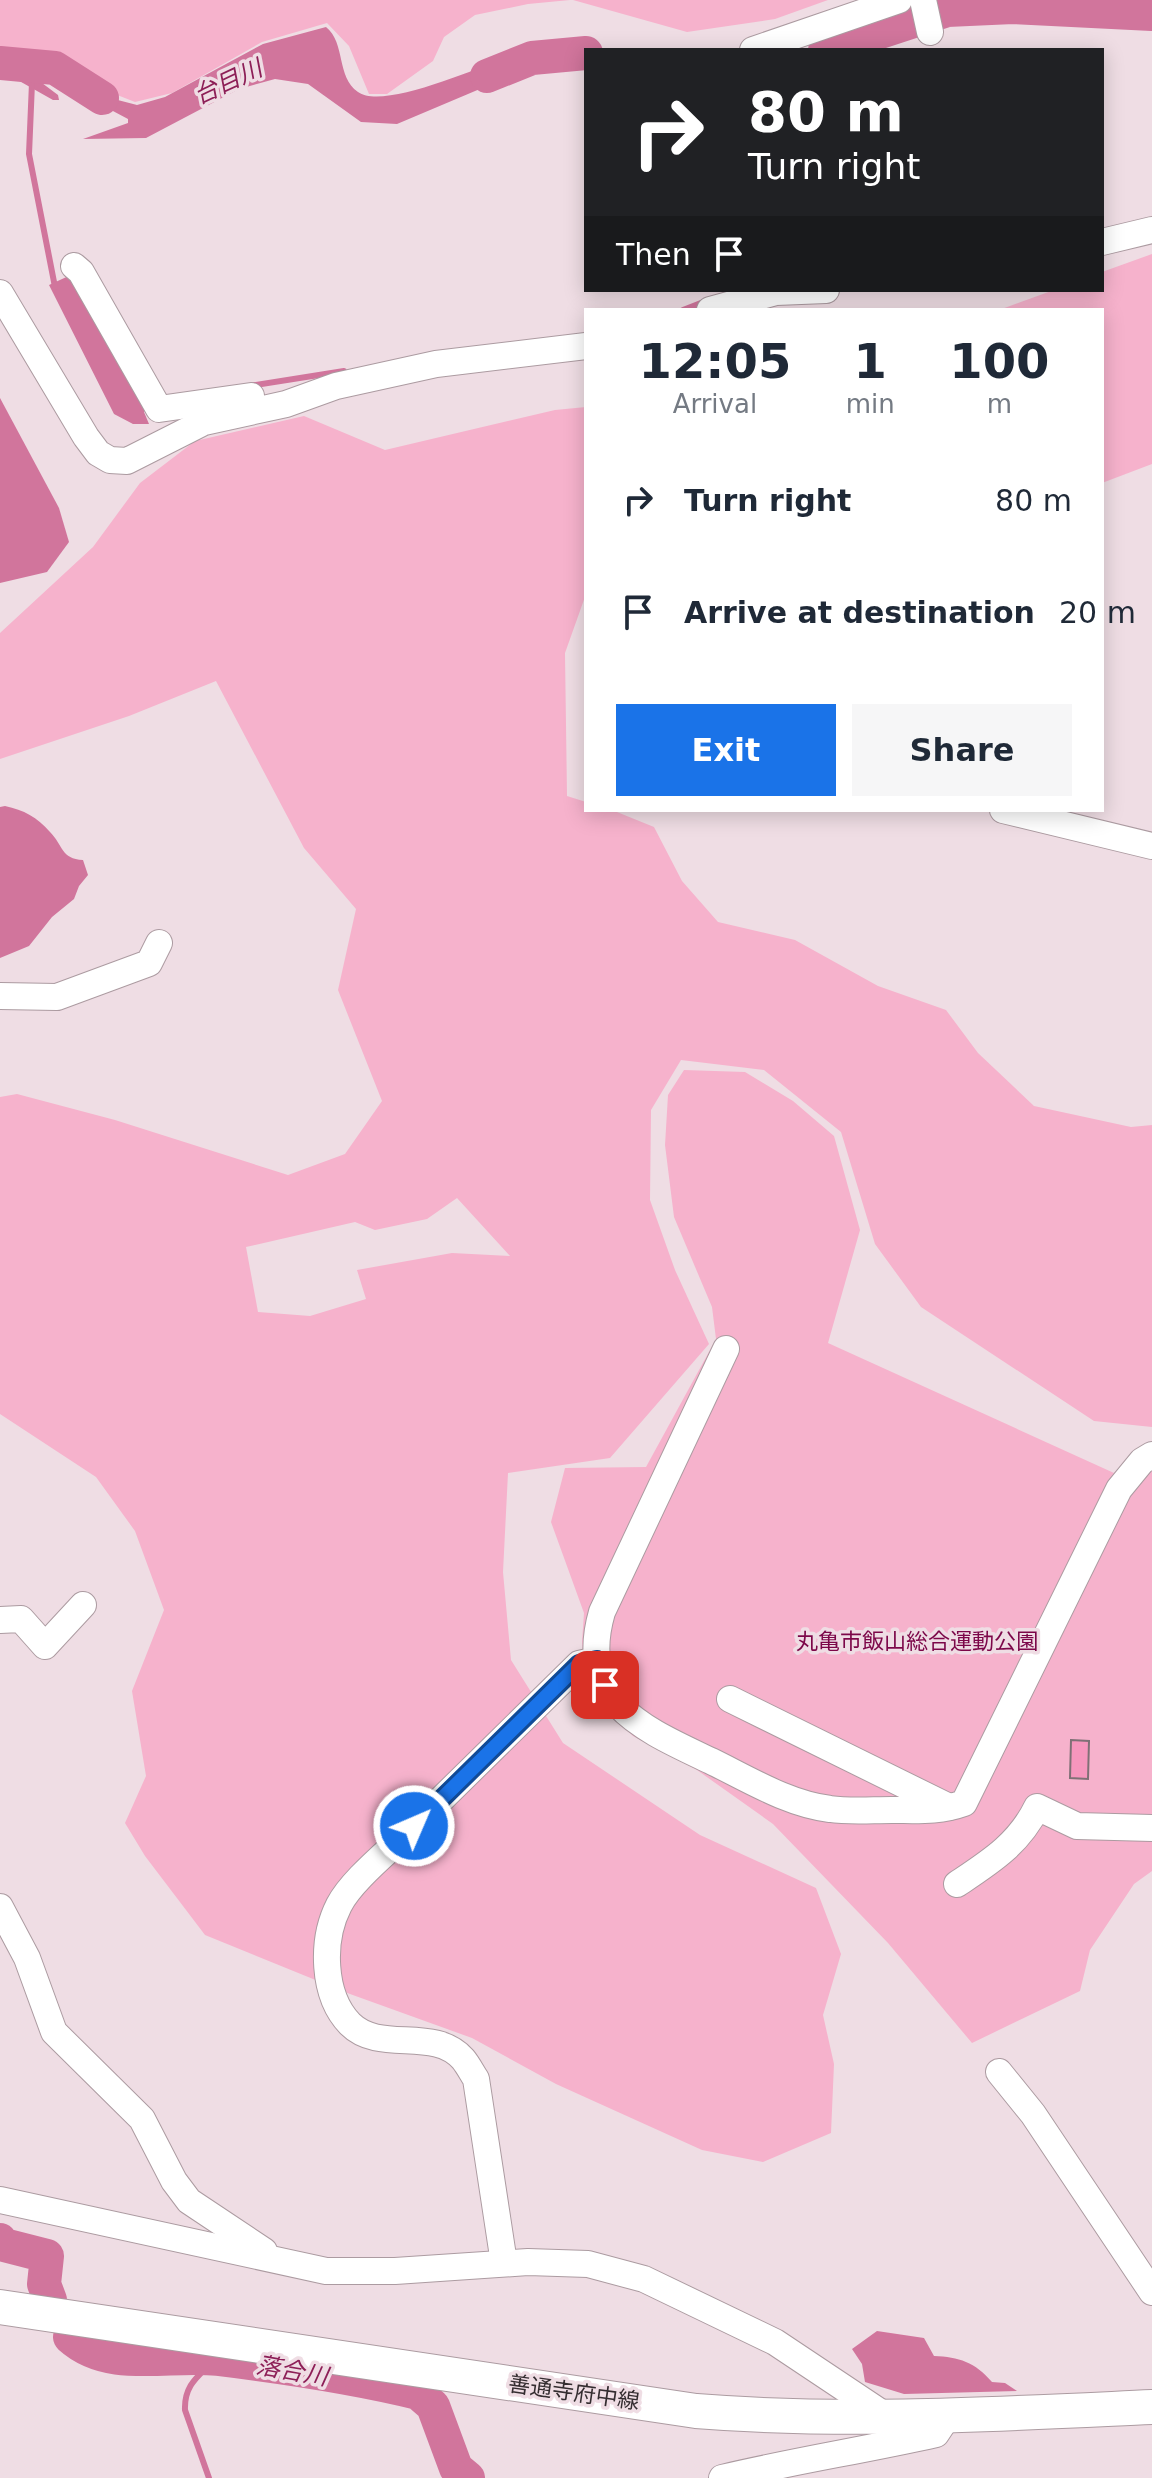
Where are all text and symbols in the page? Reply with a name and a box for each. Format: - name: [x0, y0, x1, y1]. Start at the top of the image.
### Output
- water label: 台目川: [189, 53, 269, 110]
- text: 80 m: [748, 79, 904, 144]
- icon: right: [616, 80, 720, 184]
- text: Turn right: [748, 146, 920, 187]
- icon: arrive: [707, 232, 751, 276]
- text: Then: [616, 237, 691, 272]
- text: 12:05: [638, 333, 791, 389]
- text: 1: [854, 333, 887, 389]
- text: 100: [949, 333, 1049, 389]
- text: Arrival: [673, 389, 757, 419]
- text: min: [846, 389, 895, 419]
- text: m: [987, 389, 1012, 419]
- icon: right: [616, 478, 660, 522]
- text: Turn right: [684, 483, 851, 518]
- text: 80 m: [995, 483, 1072, 518]
- icon: arrive: [616, 590, 660, 634]
- text: Arrive at destination: [684, 595, 1035, 630]
- text: 20 m: [1059, 595, 1136, 630]
- button: Exit: [616, 704, 836, 796]
- button: Share: [852, 704, 1072, 796]
- park label: 丸亀市飯山総合運動公園: [796, 1629, 1038, 1654]
- pin: [571, 1651, 639, 1719]
- icon: arrive: [583, 1663, 627, 1707]
- position arrow: [372, 1784, 456, 1868]
- water label: 落合川: [254, 2351, 333, 2392]
- street label: 善通寺府中線: [507, 2371, 641, 2414]

